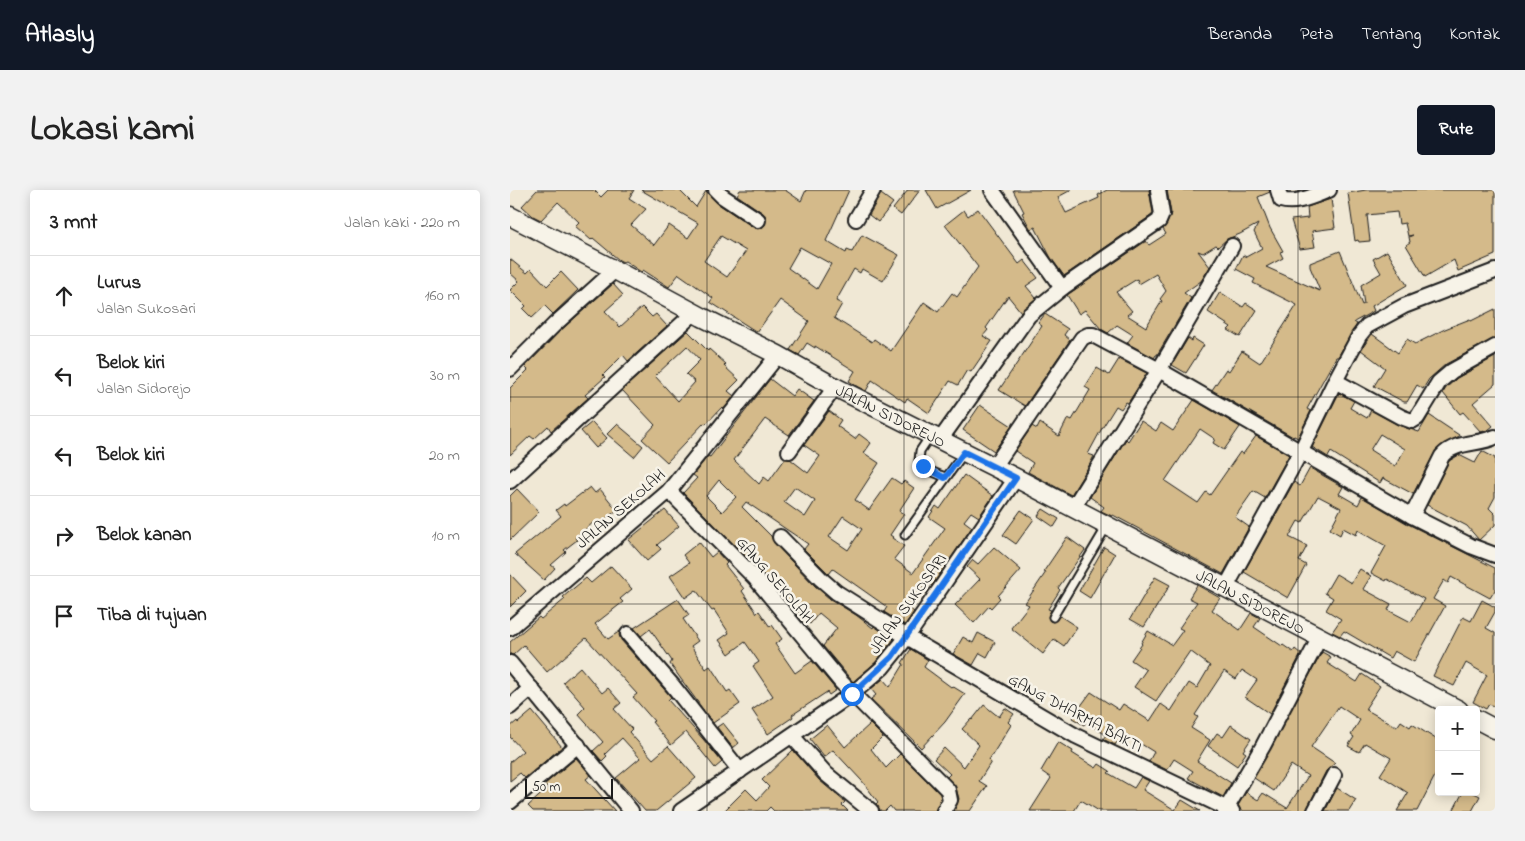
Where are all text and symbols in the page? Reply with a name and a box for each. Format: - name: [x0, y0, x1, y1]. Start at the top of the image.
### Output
- text: Atlasly: [25, 18, 94, 53]
- text: Beranda: [1208, 22, 1272, 48]
- text: Peta: [1300, 22, 1333, 48]
- text: Tentang: [1361, 22, 1421, 48]
- text: Kontak: [1449, 22, 1500, 48]
- text: Lokasi kami: [30, 105, 195, 156]
- button: Rute: [1417, 105, 1495, 155]
- text: 3 mnt: [50, 208, 98, 238]
- text: Jalan kaki · 220 m: [344, 211, 460, 235]
- text: Lurus: [97, 270, 141, 297]
- icon: ahead: [50, 282, 78, 310]
- text: 160 m: [425, 284, 460, 308]
- text: Jalan Sukosari: [97, 297, 196, 321]
- text: Belok kiri: [97, 350, 165, 377]
- icon: left: [50, 362, 78, 390]
- text: 30 m: [430, 364, 460, 388]
- text: Jalan Sidorejo: [97, 377, 191, 401]
- street label: JALAN SIDOREJO: [831, 379, 949, 455]
- icon: left: [50, 442, 78, 470]
- text: Belok kiri: [97, 442, 165, 469]
- text: 20 m: [429, 444, 460, 468]
- route end: [912, 455, 935, 478]
- street label: JALAN SEKOLAH: [571, 464, 671, 555]
- icon: right: [50, 522, 78, 550]
- text: Belok kanan: [97, 522, 191, 549]
- text: 10 m: [432, 524, 460, 548]
- street label: GANG SEKOLAH: [730, 532, 819, 629]
- street label: JALAN SUKOSARI: [864, 549, 953, 660]
- street label: JALAN SIDOREJO: [1191, 564, 1309, 641]
- icon: arrive: [50, 602, 78, 630]
- text: Tiba di tujuan: [97, 602, 207, 629]
- street label: GANG DHARMA BAKTI: [1003, 668, 1147, 759]
- route start: [841, 683, 864, 706]
- map controls: [1435, 706, 1480, 796]
- button: +: [1435, 706, 1480, 751]
- button: −: [1435, 751, 1480, 796]
- scale bar: [525, 776, 612, 799]
- text: 50 m: [532, 777, 560, 798]

